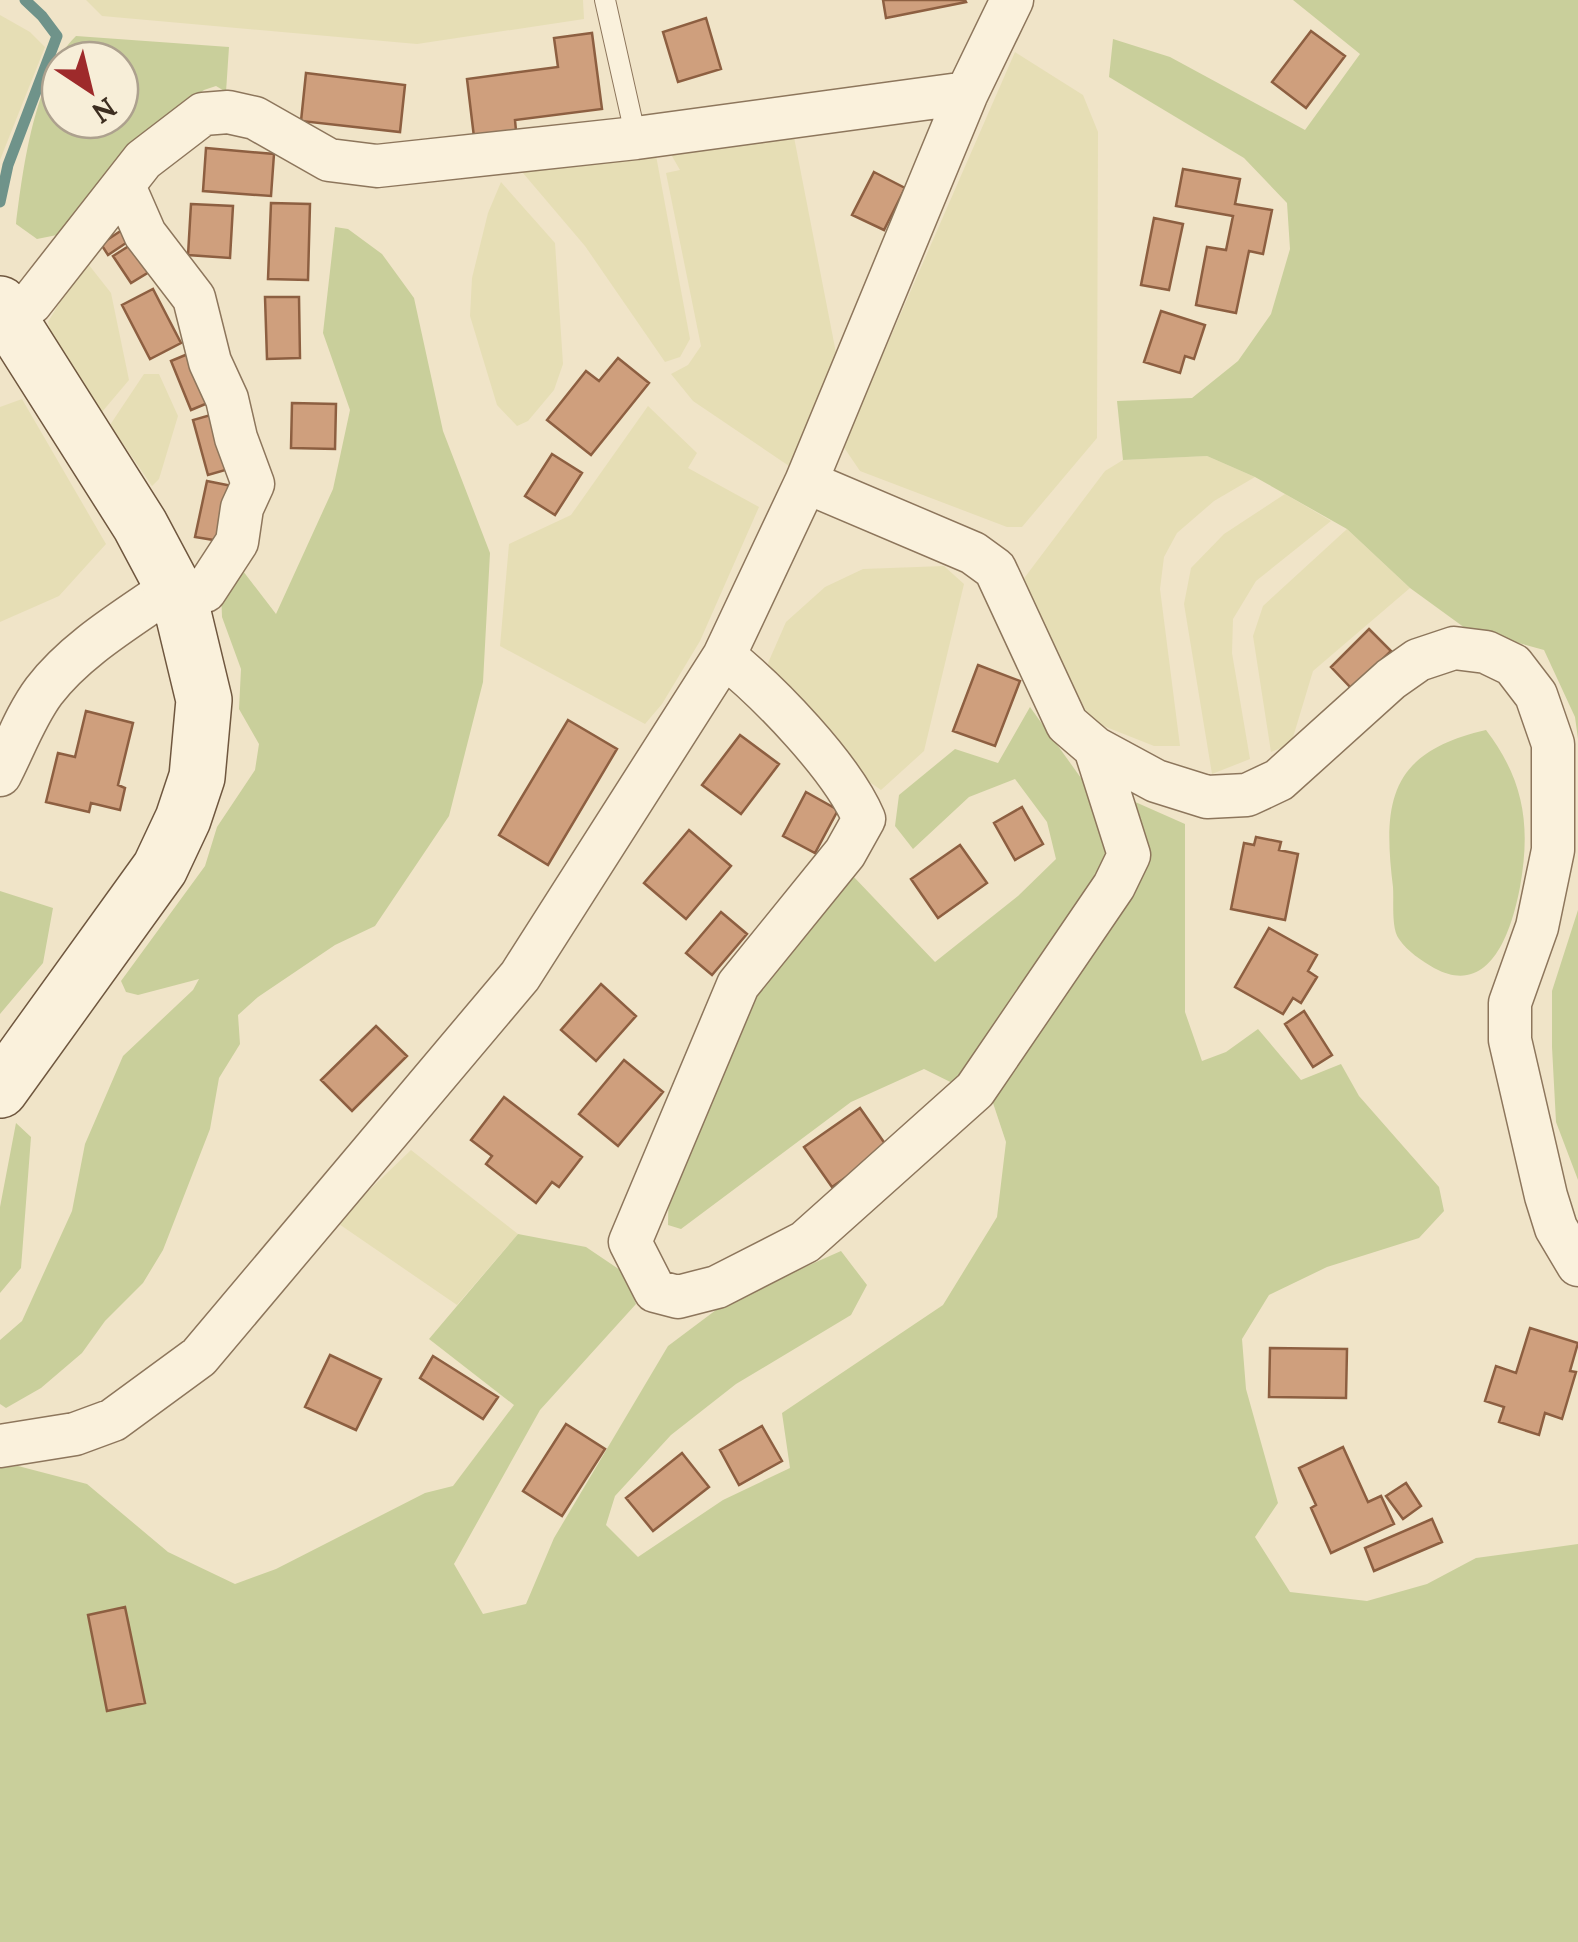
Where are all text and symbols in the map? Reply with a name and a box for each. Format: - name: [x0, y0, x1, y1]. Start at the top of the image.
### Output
- north arrow: [40, 40, 140, 140]
- text: N: [85, 90, 124, 131]

